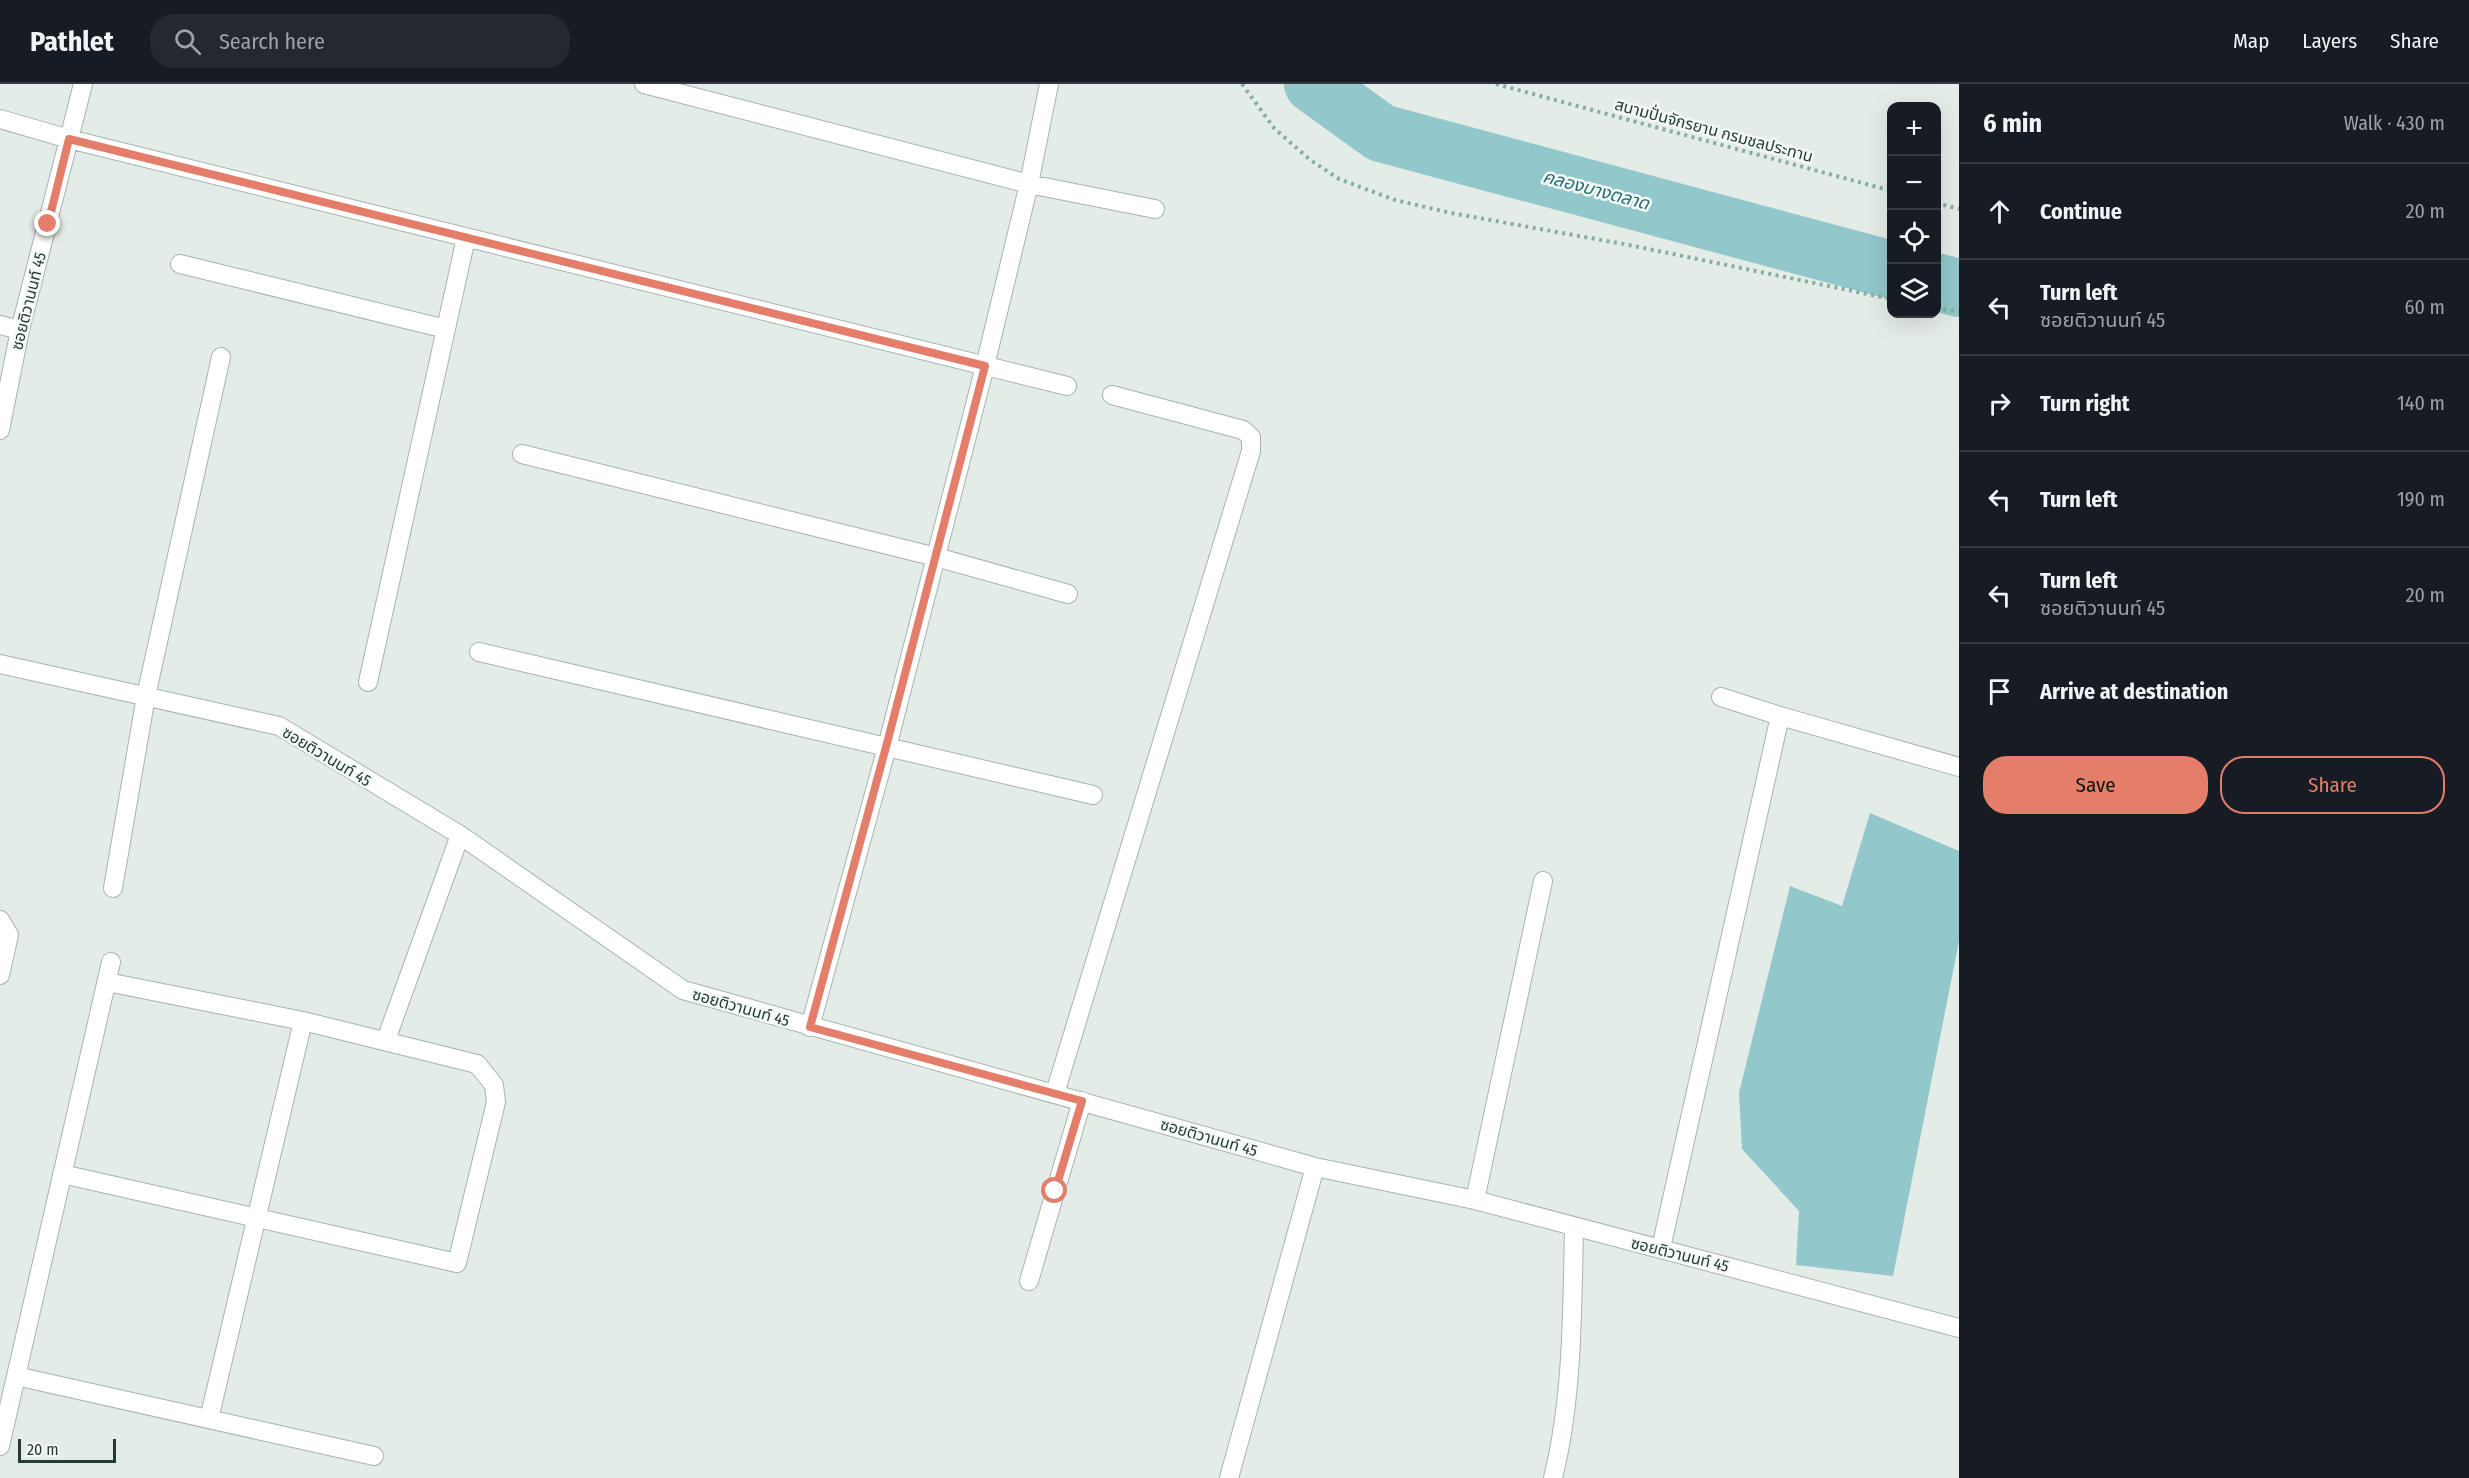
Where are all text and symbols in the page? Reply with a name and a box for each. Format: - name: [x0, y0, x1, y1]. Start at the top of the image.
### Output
- search box: [150, 14, 570, 68]
- text: Pathlet: [30, 25, 114, 58]
- icon: search: [171, 25, 204, 58]
- text: Search here: [219, 28, 325, 55]
- text: Map: [2233, 28, 2269, 54]
- text: Layers: [2302, 28, 2357, 54]
- text: Share: [2390, 28, 2439, 54]
- street label: สนามปั่นจักรยาน กรมชลประทาน: [1613, 94, 1815, 166]
- map controls: [1887, 102, 1941, 318]
- button: +: [1887, 102, 1941, 156]
- text: 6 min: [1983, 108, 2042, 139]
- text: Walk · 430 m: [2344, 111, 2445, 135]
- button: −: [1887, 156, 1941, 210]
- water label: คลองบางตลาด: [1540, 165, 1653, 215]
- icon: ahead: [1983, 195, 2016, 228]
- text: Continue: [2040, 198, 2122, 225]
- text: 20 m: [2406, 199, 2445, 223]
- route end: [34, 210, 60, 236]
- button: locate: [1887, 210, 1941, 264]
- street label: ซอยติวานนท์ 45: [7, 250, 50, 352]
- button: layers: [1887, 264, 1941, 318]
- text: Turn left: [2040, 279, 2118, 306]
- icon: left: [1983, 291, 2016, 324]
- text: 60 m: [2405, 295, 2445, 319]
- text: ซอยติวานนท์ 45: [2040, 308, 2165, 332]
- icon: right: [1983, 387, 2016, 420]
- text: Turn right: [2040, 390, 2129, 417]
- text: 140 m: [2397, 391, 2445, 415]
- icon: left: [1983, 483, 2016, 516]
- text: Turn left: [2040, 486, 2118, 513]
- text: 190 m: [2397, 487, 2445, 511]
- text: Turn left: [2040, 567, 2118, 594]
- icon: left: [1983, 579, 2016, 612]
- text: 20 m: [2406, 583, 2445, 607]
- text: ซอยติวานนท์ 45: [2040, 596, 2165, 620]
- icon: arrive: [1983, 675, 2016, 708]
- text: Arrive at destination: [2040, 678, 2228, 705]
- street label: ซอยติวานนท์ 45: [279, 722, 375, 790]
- button: Save: [1983, 756, 2208, 814]
- button: Share: [2220, 756, 2445, 814]
- street label: ซอยติวานนท์ 45: [690, 985, 792, 1030]
- street label: ซอยติวานนท์ 45: [1158, 1115, 1260, 1160]
- route start: [1041, 1177, 1067, 1203]
- street label: ซอยติวานนท์ 45: [1629, 1233, 1731, 1276]
- scale bar: [18, 1436, 116, 1464]
- text: 20 m: [27, 1440, 58, 1459]

